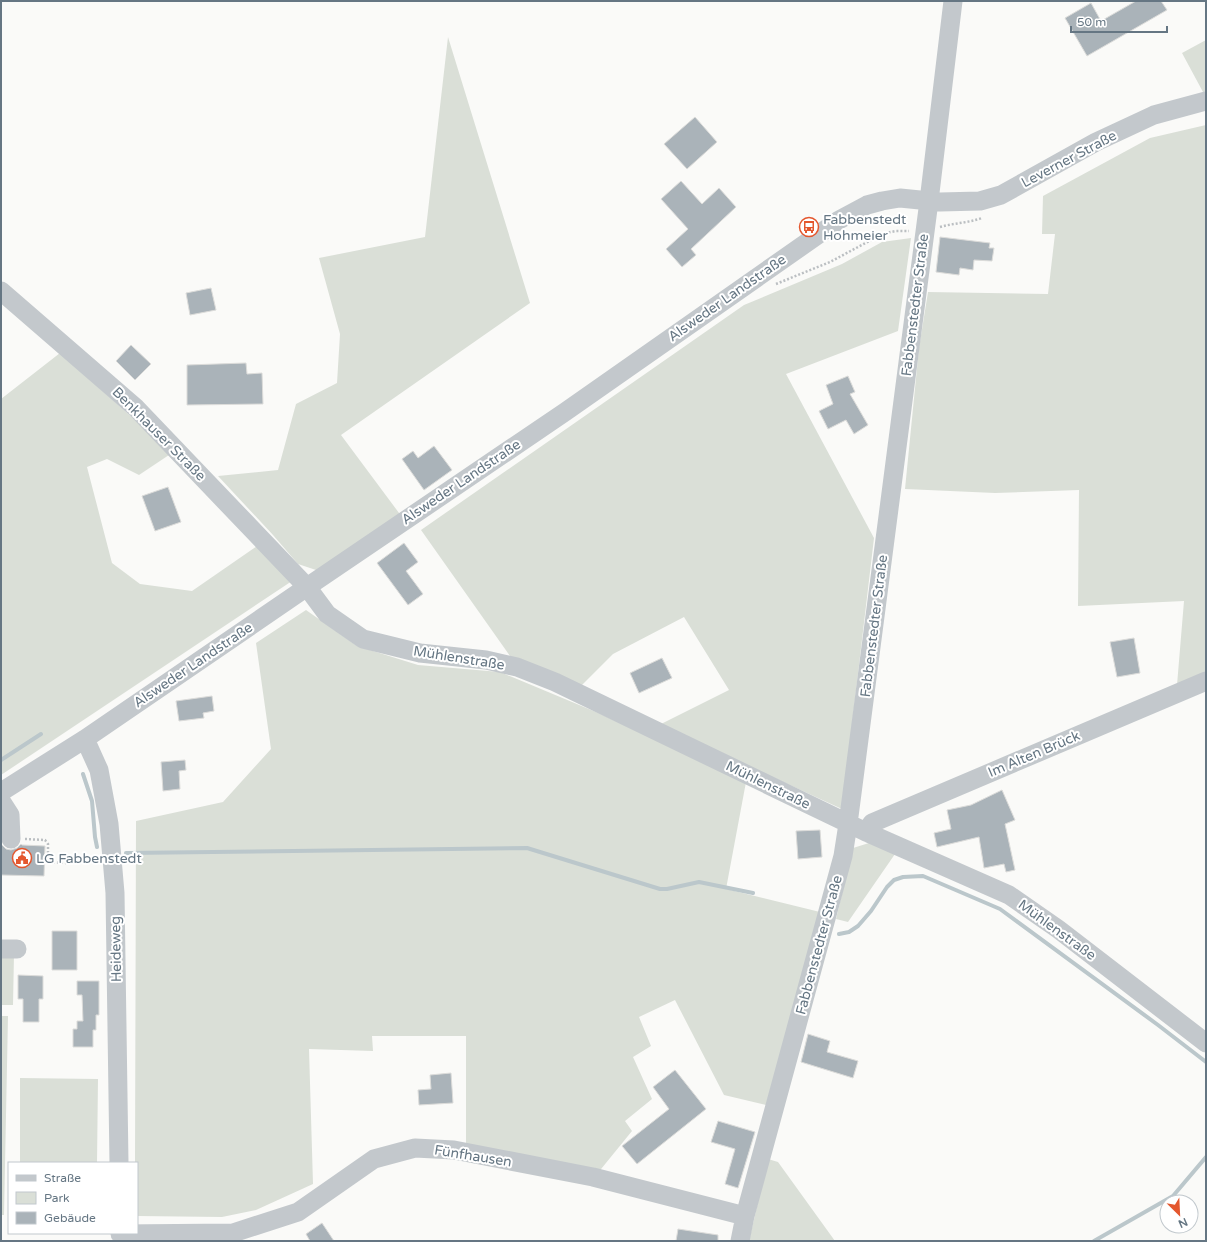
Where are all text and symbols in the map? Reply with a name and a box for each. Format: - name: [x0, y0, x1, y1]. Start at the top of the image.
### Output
- scale bar: [1071, 8, 1167, 34]
- text: 50 m: [1077, 15, 1106, 29]
- street label: Leverner Straße: [1019, 127, 1120, 191]
- place label: Fabbenstedt Hohmeier: [823, 211, 907, 244]
- bus stop icon: Fabbenstedt Hohmeier: [798, 216, 820, 238]
- street label: Fabbenstedter Straße: [898, 233, 932, 377]
- street label: Alsweder Landstraße: [665, 251, 789, 345]
- street label: Benkhauser Straße: [109, 384, 209, 484]
- street label: Alsweder Landstraße: [398, 436, 524, 528]
- street label: Fabbenstedter Straße: [857, 554, 891, 698]
- street label: Alsweder Landstraße: [130, 619, 256, 711]
- street label: Mühlenstraße: [412, 642, 506, 674]
- street label: Im Alten Brück: [986, 727, 1083, 781]
- street label: Mühlenstraße: [723, 757, 813, 813]
- public building icon: LG Fabbenstedt: [11, 847, 33, 869]
- place label: LG Fabbenstedt: [36, 850, 142, 867]
- street label: Fabbenstedter Straße: [792, 873, 846, 1017]
- street label: Mühlenstraße: [1015, 896, 1099, 964]
- street label: Heideweg: [107, 916, 125, 982]
- street label: Fünfhausen: [433, 1141, 513, 1171]
- legend: [8, 1162, 138, 1234]
- text: Straße: [44, 1171, 81, 1185]
- text: Park: [44, 1191, 70, 1205]
- north arrow: [1159, 1194, 1199, 1234]
- text: Gebäude: [44, 1211, 96, 1225]
- text: N: [1176, 1215, 1190, 1230]

